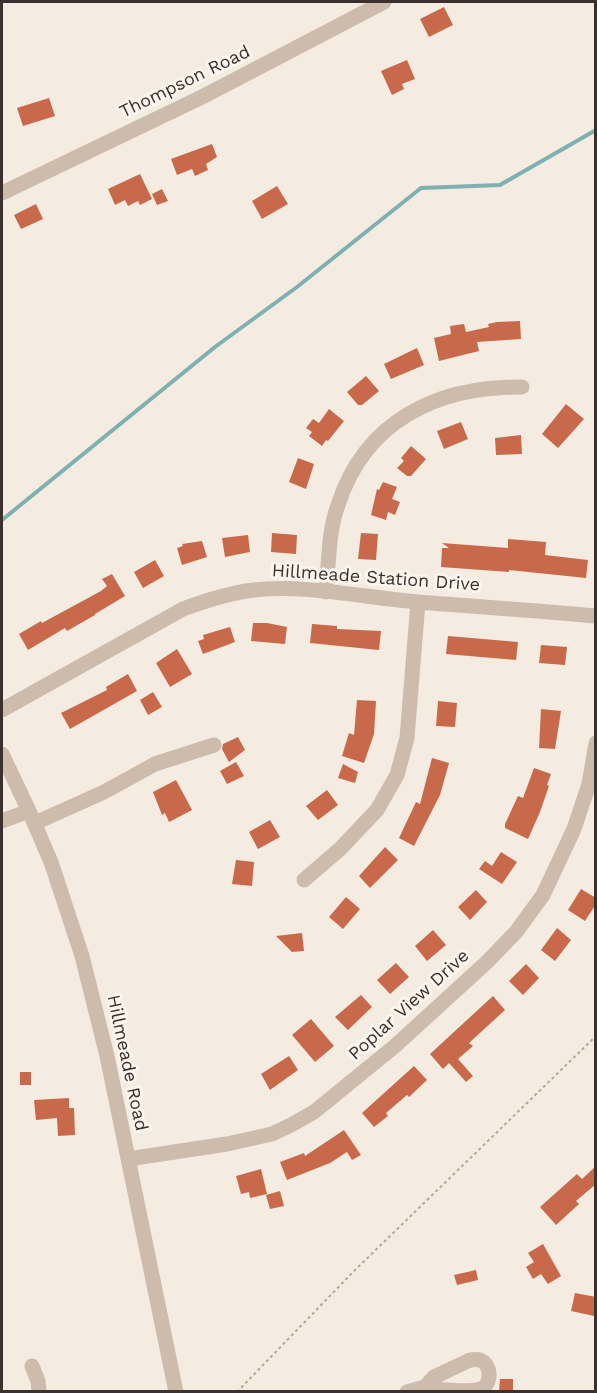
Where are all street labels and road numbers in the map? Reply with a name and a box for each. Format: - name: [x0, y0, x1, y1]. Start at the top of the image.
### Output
- street label: Thompson Road: [116, 41, 254, 123]
- street label: Hillmeade Station Drive: [271, 560, 481, 596]
- street label: Poplar View Drive: [344, 945, 474, 1065]
- street label: Hillmeade Road: [102, 993, 152, 1133]

